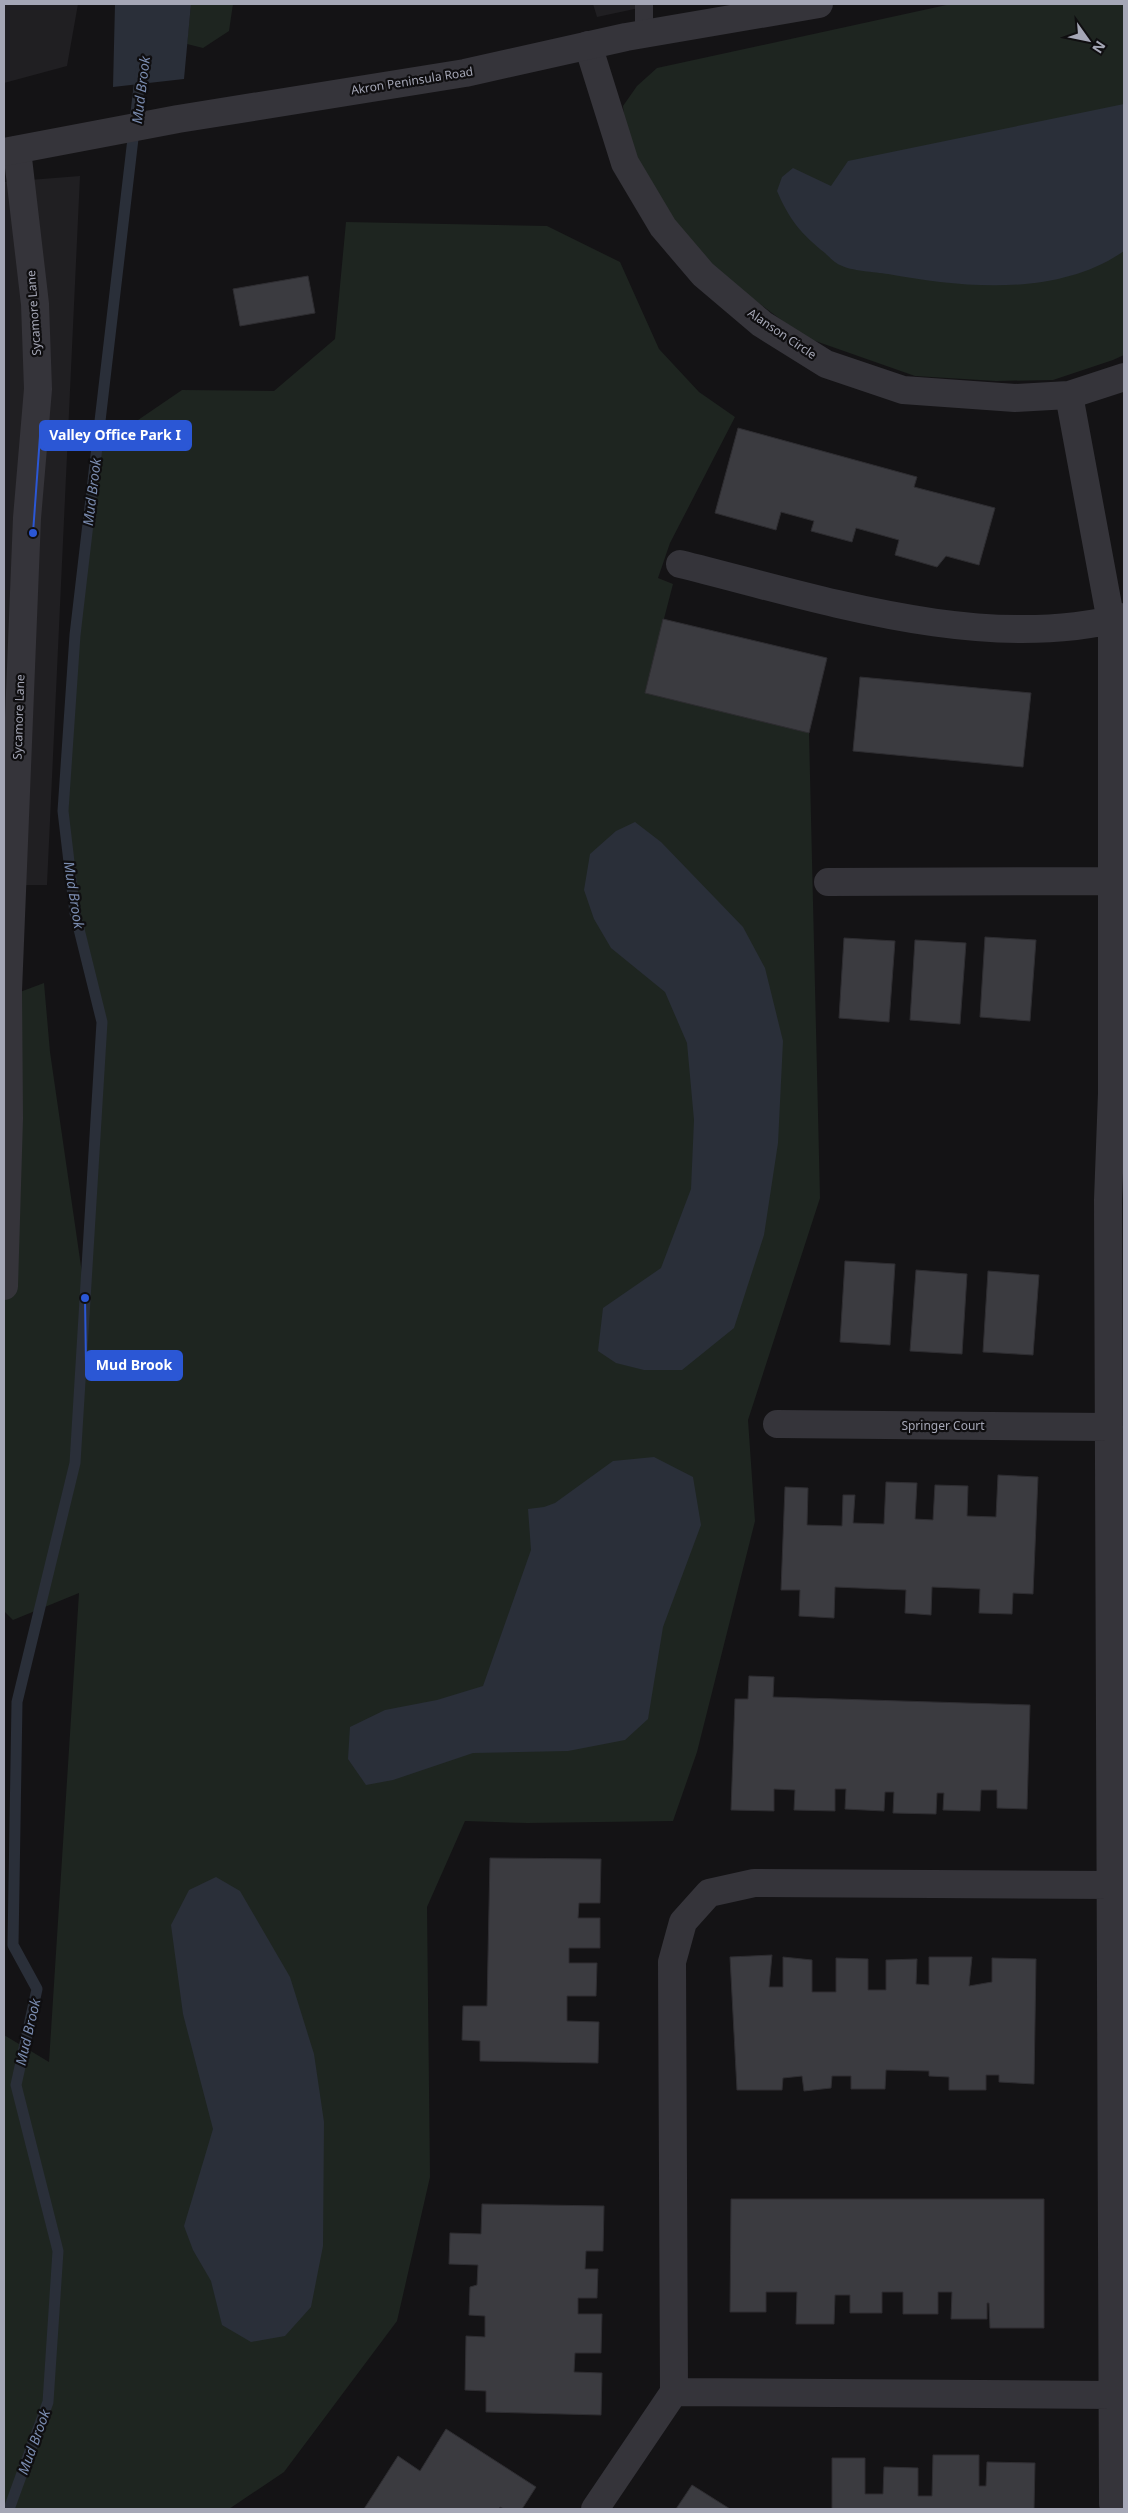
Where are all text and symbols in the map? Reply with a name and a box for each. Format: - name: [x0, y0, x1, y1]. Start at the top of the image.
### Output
- north arrow: [1063, 15, 1113, 65]
- text: N: [1088, 37, 1110, 57]
- water label: Mud Brook: [127, 54, 154, 125]
- street label: Akron Peninsula Road: [350, 62, 474, 99]
- street label: Sycamore Lane: [22, 270, 45, 356]
- street label: Alanson Circle: [745, 304, 820, 363]
- callout: Valley Office Park I: [40, 421, 191, 450]
- text: Valley Office Park I: [49, 425, 181, 444]
- water label: Mud Brook: [78, 456, 105, 527]
- street label: Sycamore Lane: [9, 674, 28, 760]
- water label: Mud Brook: [60, 860, 89, 931]
- callout: Mud Brook: [86, 1351, 182, 1380]
- text: Mud Brook: [96, 1355, 172, 1374]
- street label: Springer Court: [901, 1417, 985, 1434]
- water label: Mud Brook: [11, 1996, 45, 2067]
- water label: Mud Brook: [13, 2406, 54, 2477]

